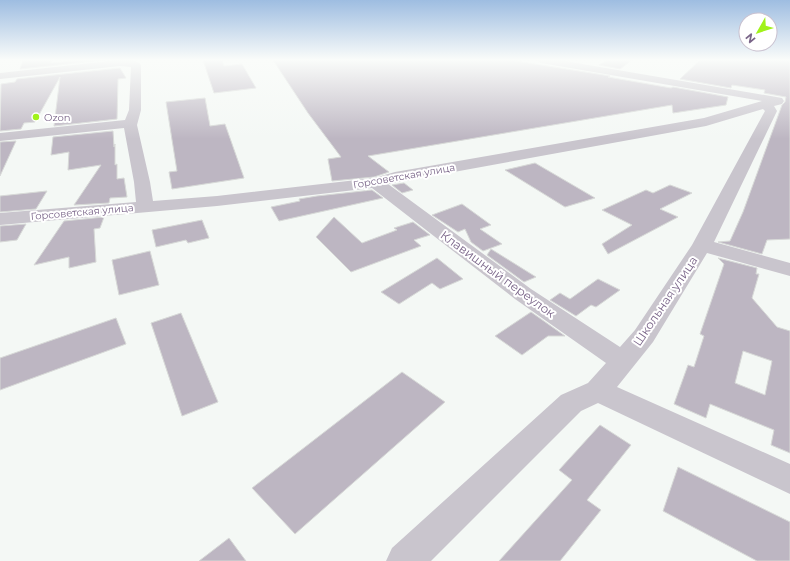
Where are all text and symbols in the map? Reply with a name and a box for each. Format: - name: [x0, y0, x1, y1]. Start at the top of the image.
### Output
- north arrow: [738, 12, 778, 52]
- text: N: [742, 30, 758, 46]
- place label: Ozon: [44, 111, 70, 124]
- marker: Ozon: [31, 112, 41, 122]
- street label: Горсоветская улица: [352, 161, 456, 191]
- street label: Горсоветская улица: [30, 201, 134, 223]
- street label: Клавишный переулок: [438, 227, 558, 321]
- street label: Школьная улица: [629, 253, 701, 349]

